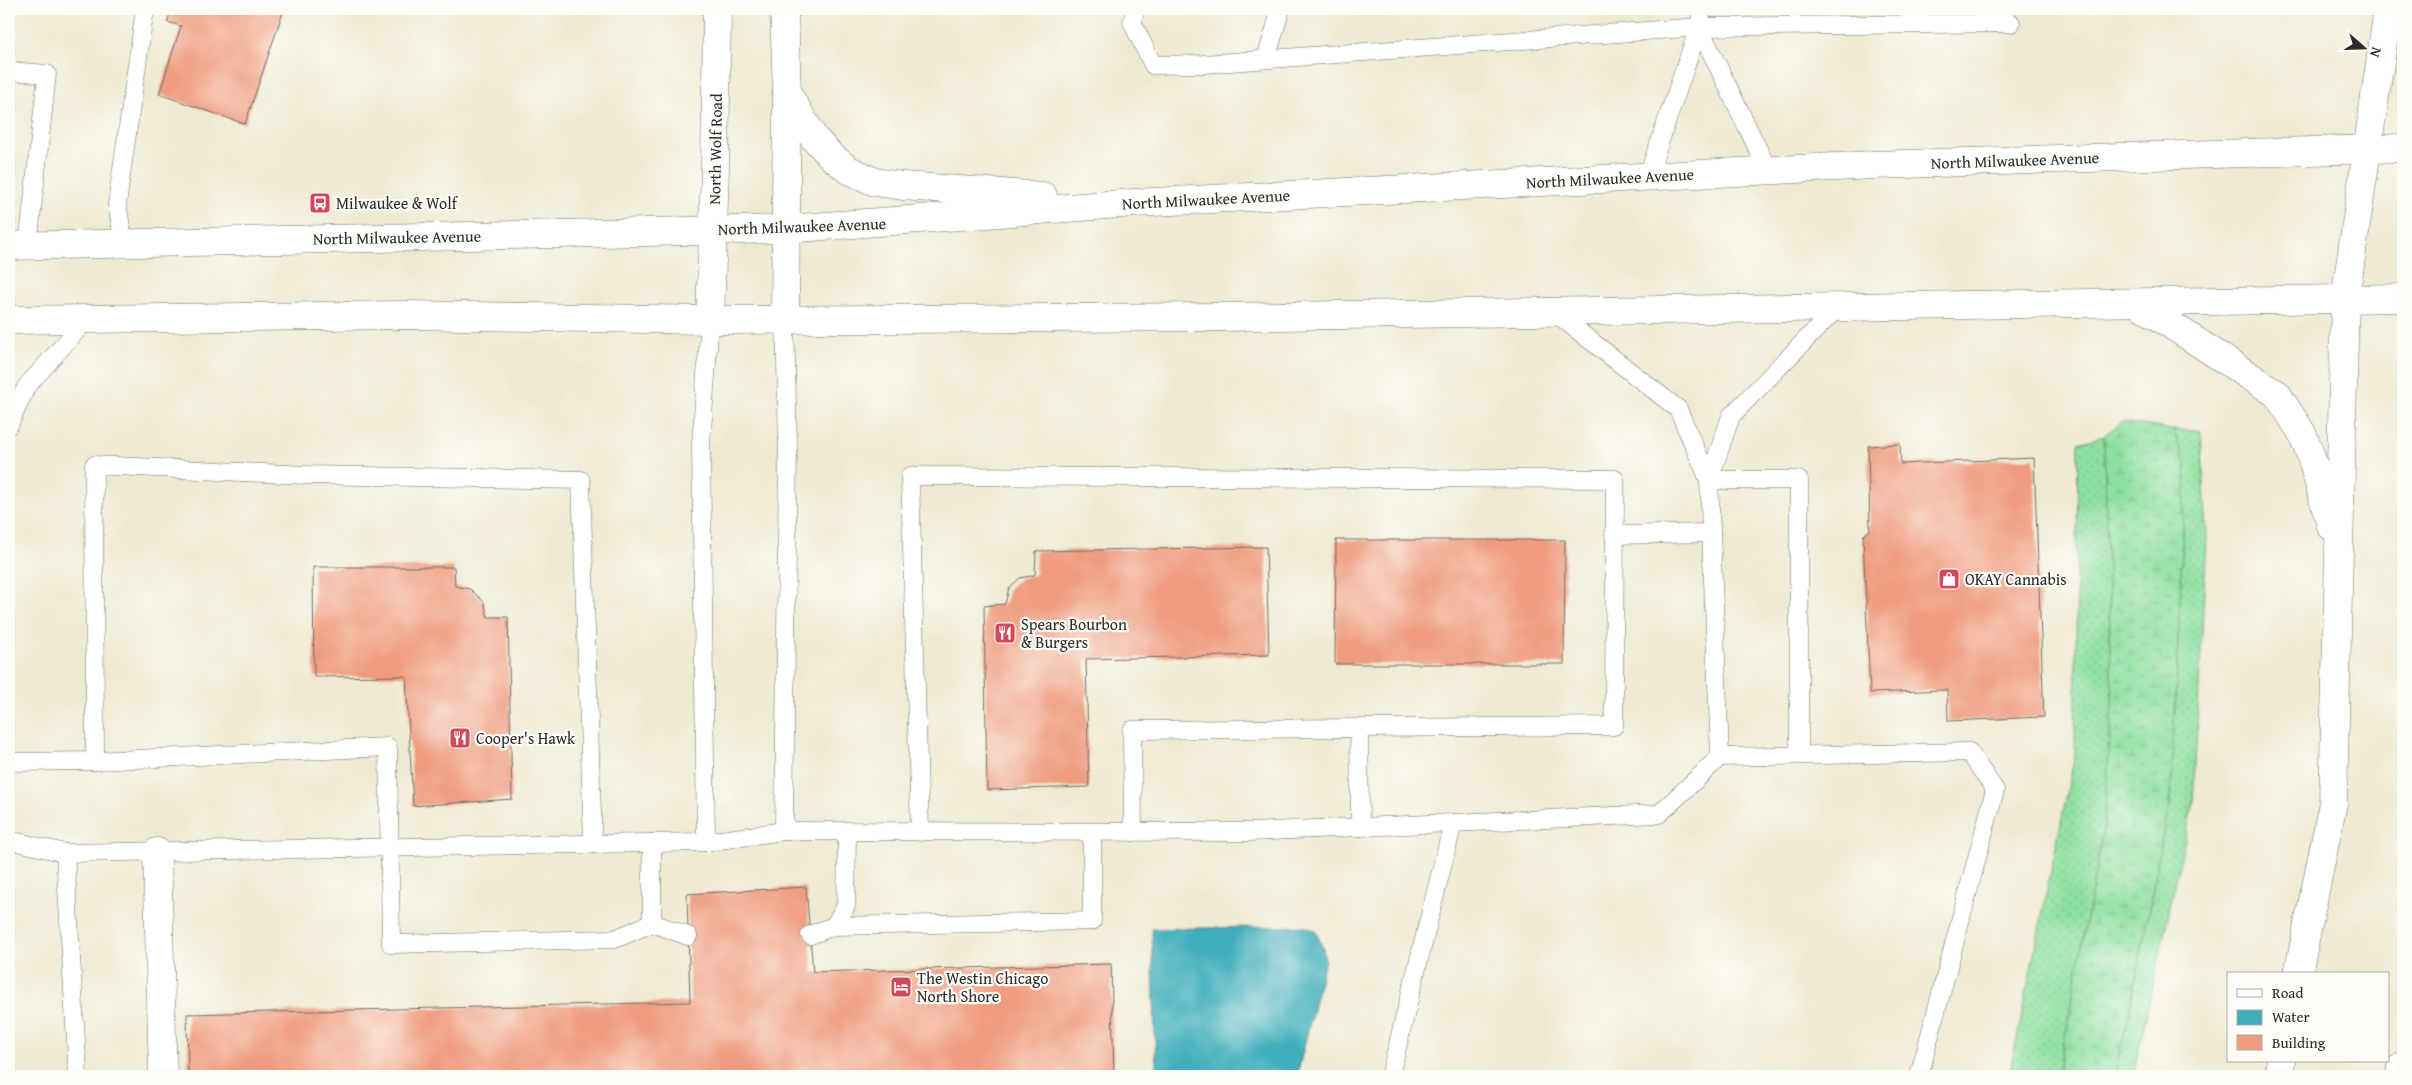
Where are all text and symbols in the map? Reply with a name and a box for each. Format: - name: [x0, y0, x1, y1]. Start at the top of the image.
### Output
- north arrow: [2340, 22, 2390, 72]
- text: N: [2365, 45, 2387, 61]
- street label: North Wolf Road: [702, 93, 728, 205]
- street label: North Milwaukee Avenue: [1930, 145, 2100, 175]
- street label: North Milwaukee Avenue: [1525, 162, 1695, 194]
- street label: North Milwaukee Avenue: [1121, 183, 1291, 215]
- bus stop icon: Milwaukee & Wolf: [308, 191, 332, 215]
- place label: Milwaukee & Wolf: [336, 191, 459, 215]
- street label: North Milwaukee Avenue: [717, 211, 887, 241]
- street label: North Milwaukee Avenue: [313, 224, 481, 250]
- shop icon: OKAY Cannabis: [1937, 567, 1961, 591]
- place label: OKAY Cannabis: [1965, 567, 2067, 591]
- place label: Spears Bourbon & Burgers: [1021, 612, 1127, 654]
- restaurant icon: Spears Bourbon & Burgers: [993, 621, 1017, 645]
- restaurant icon: Cooper's Hawk: [448, 726, 472, 750]
- place label: Cooper's Hawk: [476, 726, 576, 750]
- place label: The Westin Chicago North Shore: [917, 966, 1048, 1008]
- legend: [2227, 972, 2390, 1062]
- hotel icon: The Westin Chicago North Shore: [889, 975, 913, 999]
- text: Road: [2272, 982, 2303, 1003]
- text: Water: [2272, 1006, 2310, 1027]
- text: Building: [2272, 1032, 2326, 1053]

